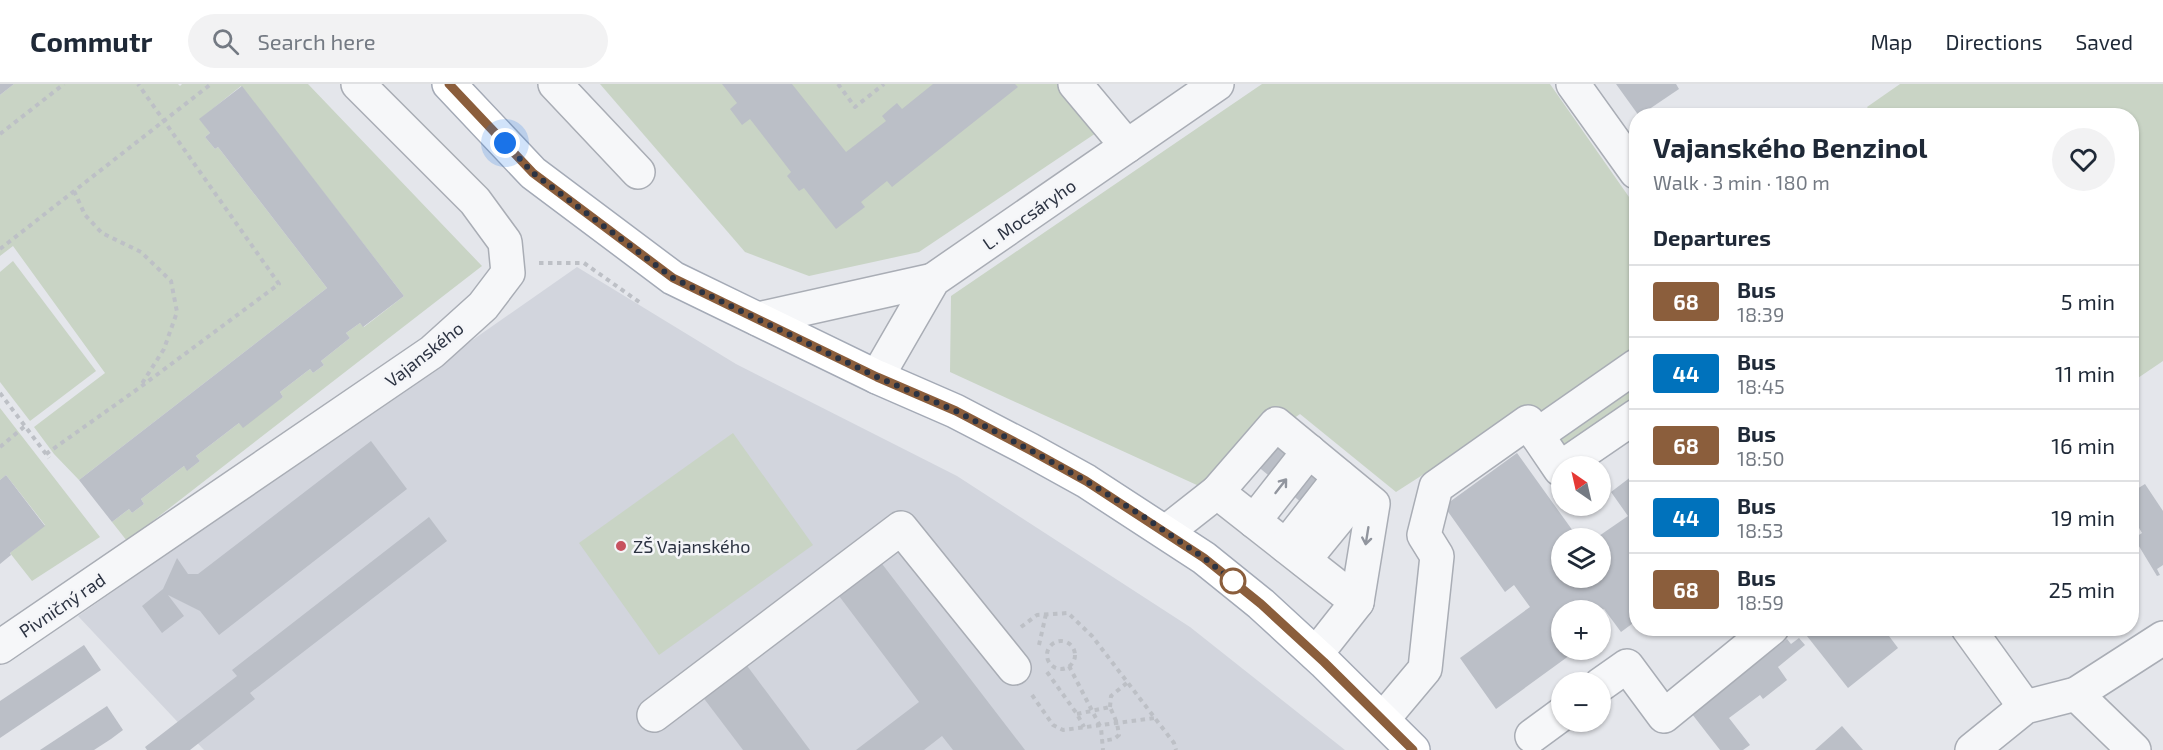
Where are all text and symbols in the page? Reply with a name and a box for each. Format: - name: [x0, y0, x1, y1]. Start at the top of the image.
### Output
- search box: [188, 14, 608, 68]
- text: Commutr: [30, 24, 152, 58]
- icon: search: [209, 25, 242, 58]
- text: Search here: [257, 28, 376, 54]
- text: Map: [1870, 29, 1913, 54]
- text: Directions: [1946, 29, 2042, 54]
- text: Saved: [2075, 29, 2133, 54]
- your location: [490, 128, 520, 158]
- button: heart: [2052, 128, 2115, 191]
- text: Vajanského Benzinol: [1653, 130, 1927, 164]
- text: Walk · 3 min · 180 m: [1653, 170, 1830, 194]
- street label: L. Mocsáryho: [978, 174, 1080, 254]
- text: Departures: [1653, 224, 1771, 250]
- text: Bus: [1737, 276, 1776, 302]
- text: 5 min: [2061, 288, 2115, 314]
- text: 68: [1673, 289, 1699, 314]
- text: 18:39: [1737, 302, 1784, 326]
- street label: Vajanského: [380, 317, 468, 391]
- text: Bus: [1737, 348, 1776, 374]
- text: 11 min: [2055, 360, 2115, 386]
- text: 44: [1673, 361, 1699, 386]
- text: 18:45: [1737, 374, 1785, 398]
- text: Bus: [1737, 420, 1776, 446]
- text: 16 min: [2051, 432, 2115, 458]
- text: 68: [1673, 433, 1699, 458]
- text: 18:50: [1737, 446, 1785, 470]
- north arrow: [1551, 456, 1611, 516]
- map controls: [1551, 456, 1611, 732]
- one-way arrow: [1275, 479, 1288, 495]
- text: Bus: [1737, 492, 1776, 518]
- text: 19 min: [2051, 504, 2115, 530]
- text: 44: [1673, 505, 1699, 530]
- text: 18:53: [1737, 518, 1784, 542]
- one-way arrow: [1362, 525, 1373, 545]
- button: layers: [1551, 528, 1611, 588]
- place label: ZŠ Vajanského: [633, 535, 750, 557]
- marker: ZŠ Vajanského: [614, 539, 628, 553]
- text: Bus: [1737, 564, 1776, 590]
- street label: Pivničný rad: [15, 568, 109, 642]
- unlabelled marker: [1220, 568, 1246, 594]
- text: 25 min: [2048, 576, 2115, 602]
- text: 68: [1673, 577, 1699, 602]
- text: 18:59: [1737, 590, 1784, 614]
- button: +: [1551, 600, 1611, 660]
- button: −: [1551, 672, 1611, 732]

